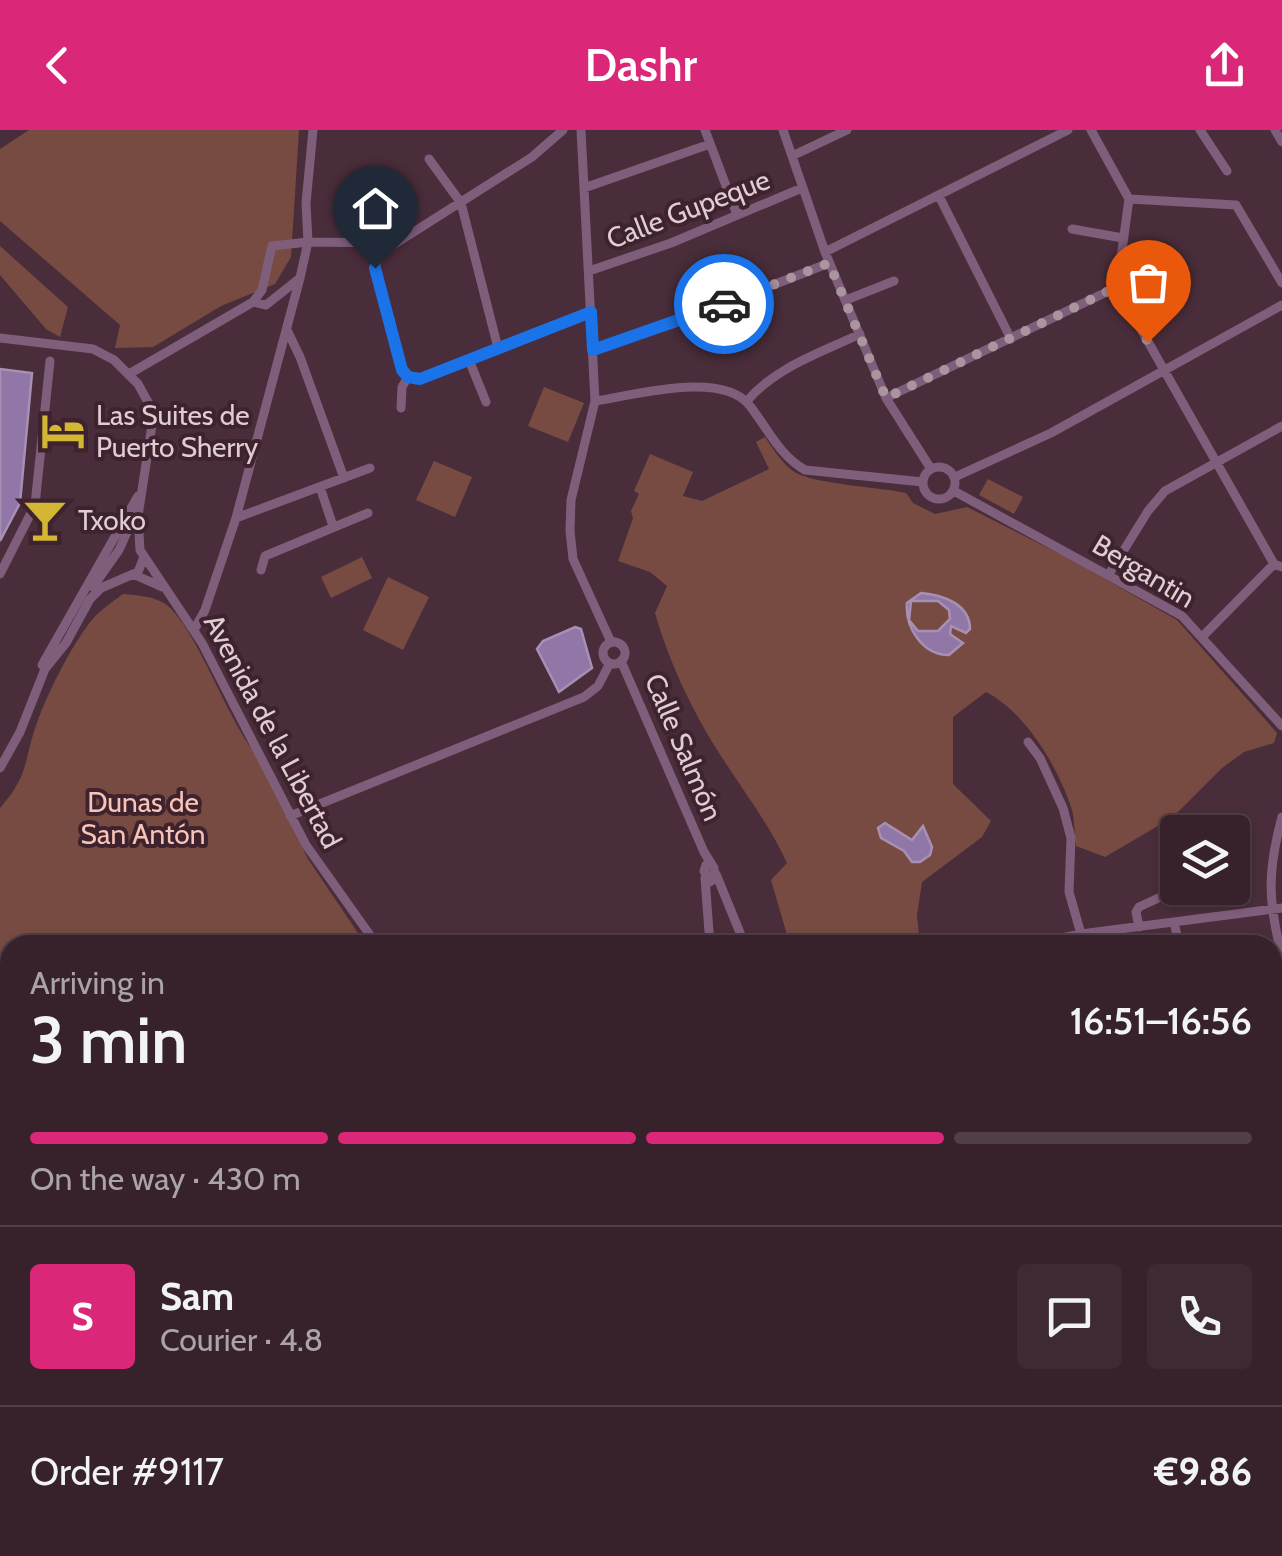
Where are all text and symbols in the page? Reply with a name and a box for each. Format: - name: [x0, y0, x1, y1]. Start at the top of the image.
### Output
- icon: back: [30, 38, 85, 93]
- text: Dashr: [585, 38, 697, 92]
- icon: share: [1197, 38, 1252, 93]
- street label: Calle Gupeque: [602, 162, 774, 256]
- pin: [333, 166, 418, 269]
- icon: home: [348, 181, 403, 236]
- pin: [1106, 240, 1191, 343]
- courier: [674, 254, 774, 354]
- icon: bag: [1121, 255, 1176, 310]
- icon: car: [697, 277, 752, 332]
- place label: Las Suites de Puerto Sherry: [96, 398, 258, 464]
- hotel icon: Las Suites de Puerto Sherry: [39, 407, 87, 455]
- bar icon: Txoko: [21, 496, 69, 544]
- place label: Txoko: [78, 503, 146, 537]
- street label: Bergantin: [1087, 527, 1201, 615]
- street label: Avenida de la Libertad: [197, 608, 349, 854]
- street label: Calle Salmón: [638, 668, 730, 826]
- park label: Dunas de San Antón: [81, 785, 205, 851]
- map controls: [1160, 815, 1250, 905]
- button: layers: [1160, 815, 1250, 905]
- text: Arriving in: [30, 963, 165, 1002]
- text: 16:51–16:56: [1070, 997, 1252, 1044]
- text: 3 min: [30, 1000, 187, 1079]
- text: On the way · 430 m: [30, 1159, 301, 1198]
- button: chat: [1017, 1264, 1122, 1369]
- button: phone: [1147, 1264, 1252, 1369]
- text: Sam: [160, 1273, 234, 1320]
- text: S: [71, 1293, 94, 1340]
- text: Courier · 4.8: [160, 1320, 323, 1359]
- text: Order #9117: [30, 1448, 224, 1495]
- text: €9.86: [1154, 1448, 1252, 1495]

